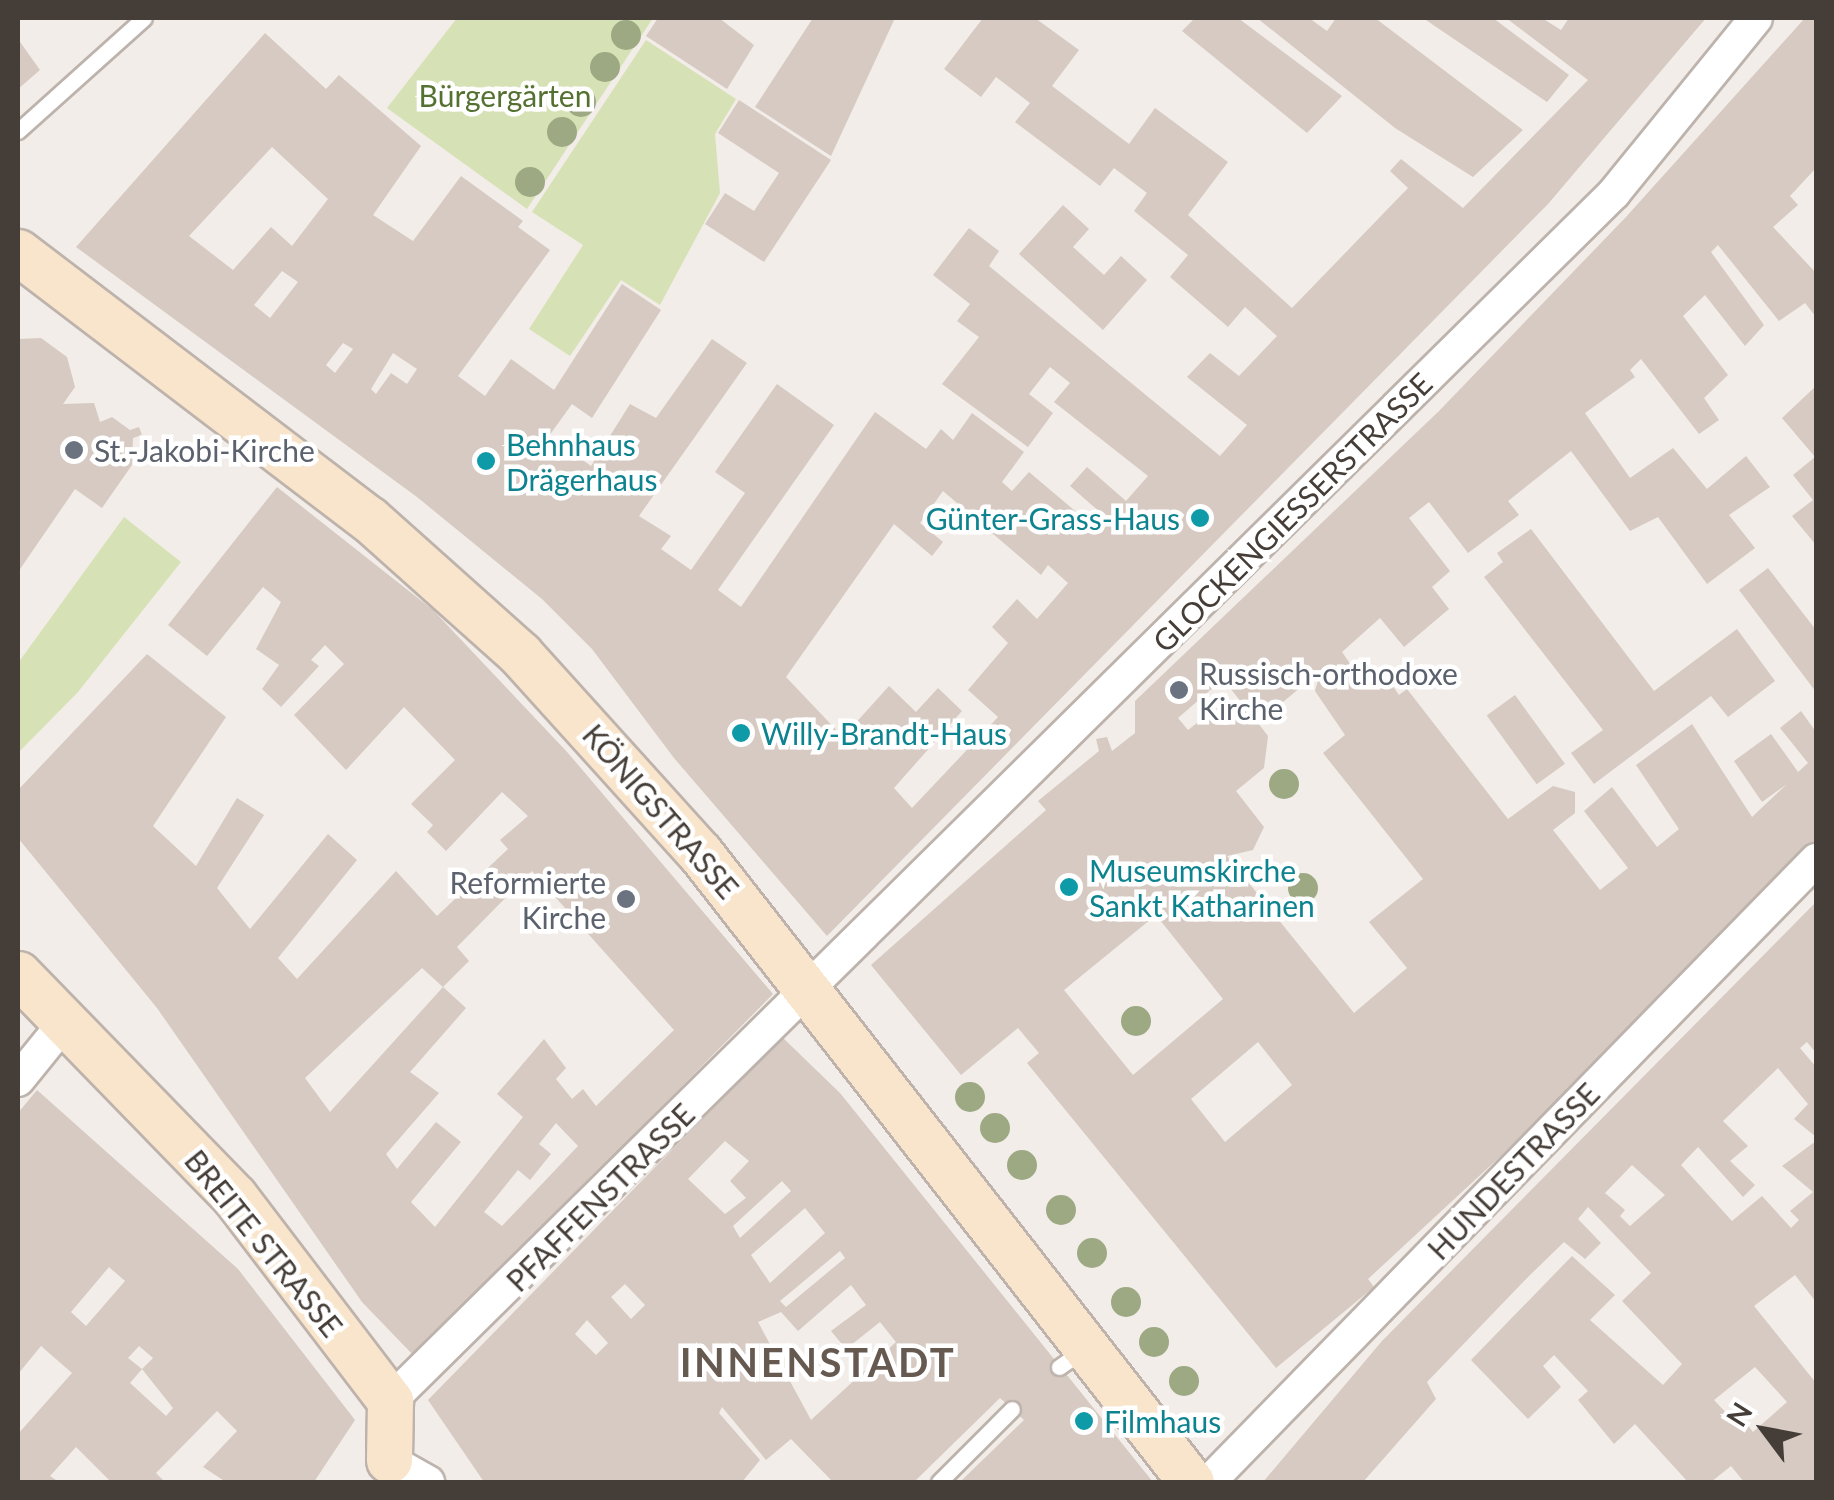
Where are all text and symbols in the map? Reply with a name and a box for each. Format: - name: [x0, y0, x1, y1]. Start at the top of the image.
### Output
- park label: Bürgergärten: [419, 77, 591, 113]
- street label: GLOCKENGIESSERSTRASSE: [1145, 365, 1439, 659]
- place label: Behnhaus Drägerhaus: [506, 426, 658, 496]
- place label: St.-Jakobi-Kirche: [94, 432, 315, 468]
- marker: St.-Jakobi-Kirche: [63, 439, 85, 461]
- marker: Behnhaus Drägerhaus: [475, 450, 497, 472]
- place label: Günter-Grass-Haus: [926, 500, 1180, 536]
- marker: Günter-Grass-Haus: [1189, 507, 1211, 529]
- place label: Russisch-orthodoxe Kirche: [1199, 655, 1458, 726]
- marker: Russisch-orthodoxe Kirche: [1168, 679, 1190, 701]
- place label: Willy-Brandt-Haus: [761, 715, 1007, 751]
- street label: KÖNIGSTRASSE: [576, 717, 746, 905]
- marker: Willy-Brandt-Haus: [730, 722, 752, 744]
- place label: Museumskirche Sankt Katharinen: [1089, 852, 1315, 922]
- place label: Reformierte Kirche: [449, 864, 606, 934]
- marker: Museumskirche Sankt Katharinen: [1058, 876, 1080, 898]
- marker: Reformierte Kirche: [615, 888, 637, 910]
- street label: HUNDESTRASSE: [1420, 1075, 1606, 1267]
- street label: PFAFFENSTRASSE: [499, 1096, 701, 1298]
- street label: BREITE STRASSE: [178, 1142, 350, 1344]
- district label: INNENSTADT: [680, 1338, 956, 1386]
- north arrow: [1714, 1380, 1814, 1480]
- text: N: [1718, 1396, 1759, 1432]
- place label: Filmhaus: [1104, 1403, 1221, 1439]
- marker: Filmhaus: [1073, 1410, 1095, 1432]

